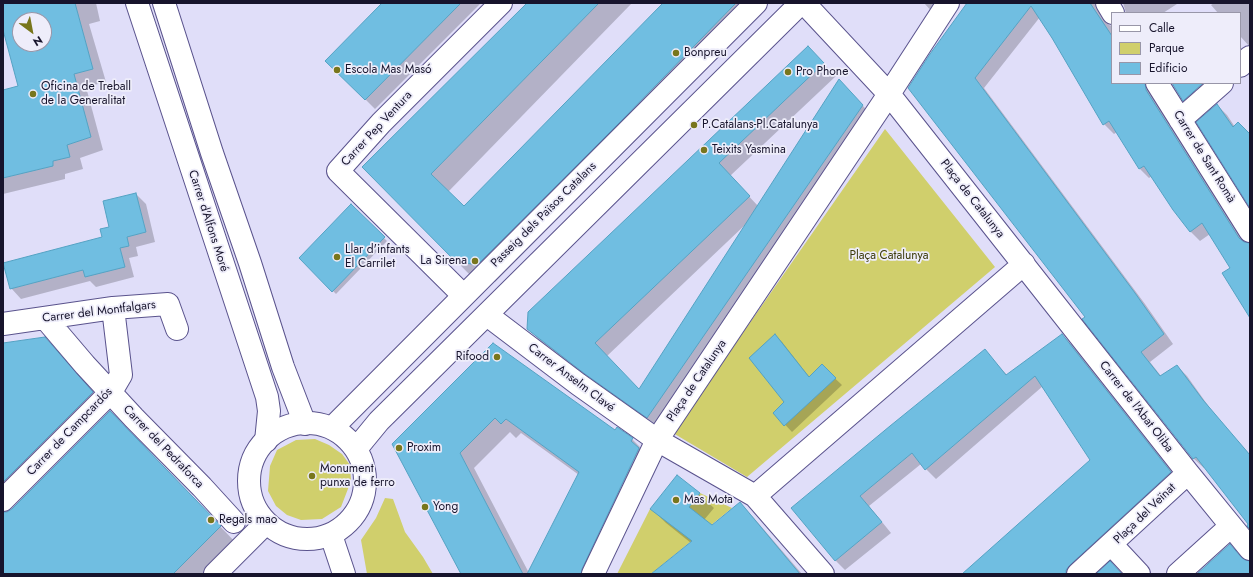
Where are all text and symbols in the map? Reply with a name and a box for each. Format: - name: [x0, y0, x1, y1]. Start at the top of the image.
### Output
- north arrow: [12, 12, 52, 52]
- legend: [1111, 12, 1241, 84]
- text: Calle: [1149, 19, 1175, 37]
- text: N: [30, 32, 46, 50]
- text: Parque: [1149, 39, 1184, 57]
- place label: Bonpreu: [684, 46, 727, 60]
- marker: Bonpreu: [671, 48, 681, 58]
- text: Edificio: [1149, 59, 1188, 77]
- place label: Escola Mas Masó: [345, 63, 432, 77]
- marker: Escola Mas Masó: [332, 65, 342, 75]
- place label: Pro Phone: [796, 65, 848, 79]
- marker: Pro Phone: [783, 67, 793, 77]
- place label: Oficina de Treball de la Generalitat: [41, 80, 131, 108]
- marker: Oficina de Treball de la Generalitat: [28, 89, 38, 99]
- street label: Carrer Pep Ventura: [339, 89, 415, 169]
- street label: Carrer de Sant Romà: [1170, 108, 1238, 206]
- place label: P.Catalans-Pl.Catalunya: [702, 118, 818, 132]
- marker: P.Catalans-Pl.Catalunya: [689, 120, 699, 130]
- place label: Teixits Yasmina: [712, 143, 786, 157]
- marker: Teixits Yasmina: [699, 145, 709, 155]
- street label: Plaça de Catalunya: [937, 157, 1007, 241]
- street label: Passeig dels Països Catalans: [488, 159, 600, 271]
- street label: Carrer d'Alfons Moré: [185, 168, 231, 274]
- place label: Llar d'infants El Carrilet: [345, 243, 410, 271]
- park label: Plaça Catalunya: [849, 249, 929, 263]
- marker: Llar d'infants El Carrilet: [332, 252, 342, 262]
- place label: La Sirena: [420, 254, 467, 268]
- marker: La Sirena: [470, 256, 480, 266]
- street label: Carrer del Montfalgars: [41, 298, 157, 326]
- street label: Plaça de Catalunya: [664, 337, 730, 425]
- street label: Carrer Anselm Clavé: [525, 341, 617, 415]
- place label: Rifood: [456, 350, 489, 364]
- marker: Rifood: [492, 352, 502, 362]
- street label: Carrer de l'Abat Oliba: [1096, 358, 1176, 456]
- street label: Carrer de Campcardós: [24, 385, 116, 479]
- street label: Carrer del Pedraforca: [120, 402, 206, 492]
- place label: Proxim: [407, 441, 441, 455]
- marker: Proxim: [394, 443, 404, 453]
- place label: Monument punxa de ferro: [320, 462, 395, 490]
- marker: Monument punxa de ferro: [307, 471, 317, 481]
- street label: Plaça del Veïnat: [1111, 481, 1179, 547]
- place label: Mas Mota: [684, 493, 733, 507]
- marker: Mas Mota: [671, 495, 681, 505]
- place label: Yong: [433, 500, 458, 514]
- marker: Yong: [420, 502, 430, 512]
- place label: Regals mao: [219, 513, 277, 527]
- marker: Regals mao: [206, 515, 216, 525]

